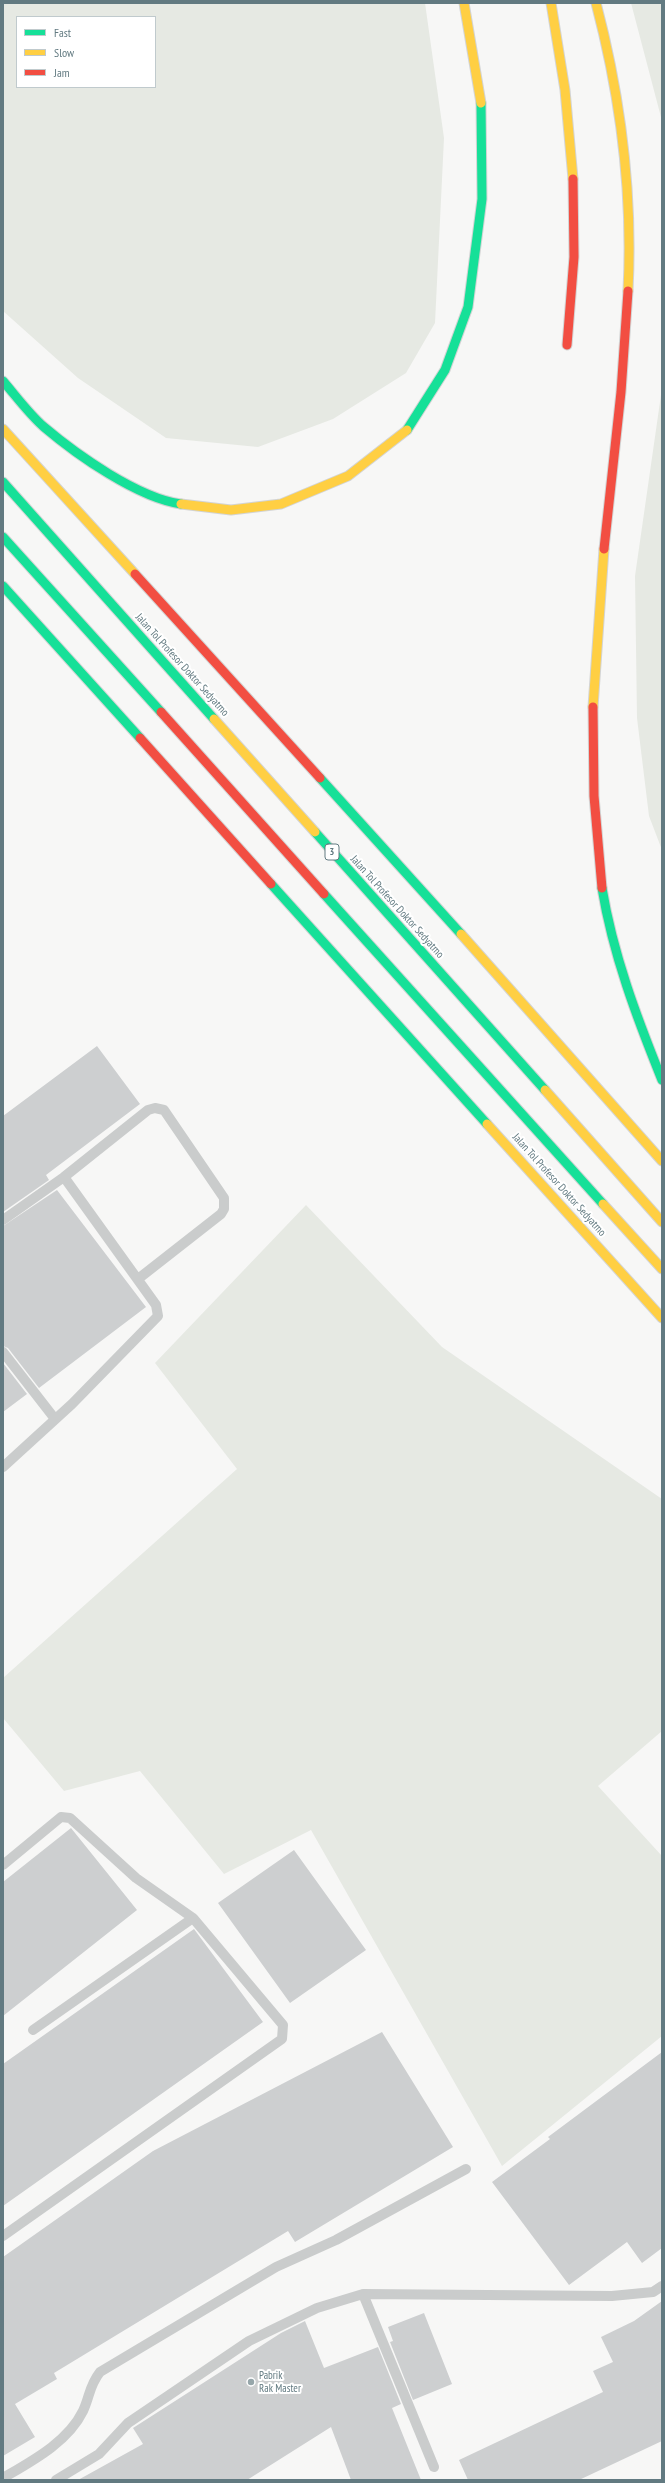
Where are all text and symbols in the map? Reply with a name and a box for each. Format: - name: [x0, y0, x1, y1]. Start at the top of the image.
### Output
- legend: [16, 16, 156, 88]
- text: Fast: [54, 25, 71, 40]
- text: Slow: [54, 45, 74, 60]
- text: Jam: [54, 65, 70, 80]
- street label: Jalan Tol Profesor Doktor Sedyatmo: [132, 611, 232, 719]
- road number: 3: [325, 844, 339, 860]
- street label: Jalan Tol Profesor Doktor Sedyatmo: [347, 853, 447, 961]
- street label: Jalan Tol Profesor Doktor Sedyatmo: [509, 1131, 609, 1239]
- place label: Pabrik Rak Master: [259, 2369, 301, 2395]
- marker: Pabrik Rak Master: [246, 2377, 256, 2387]

